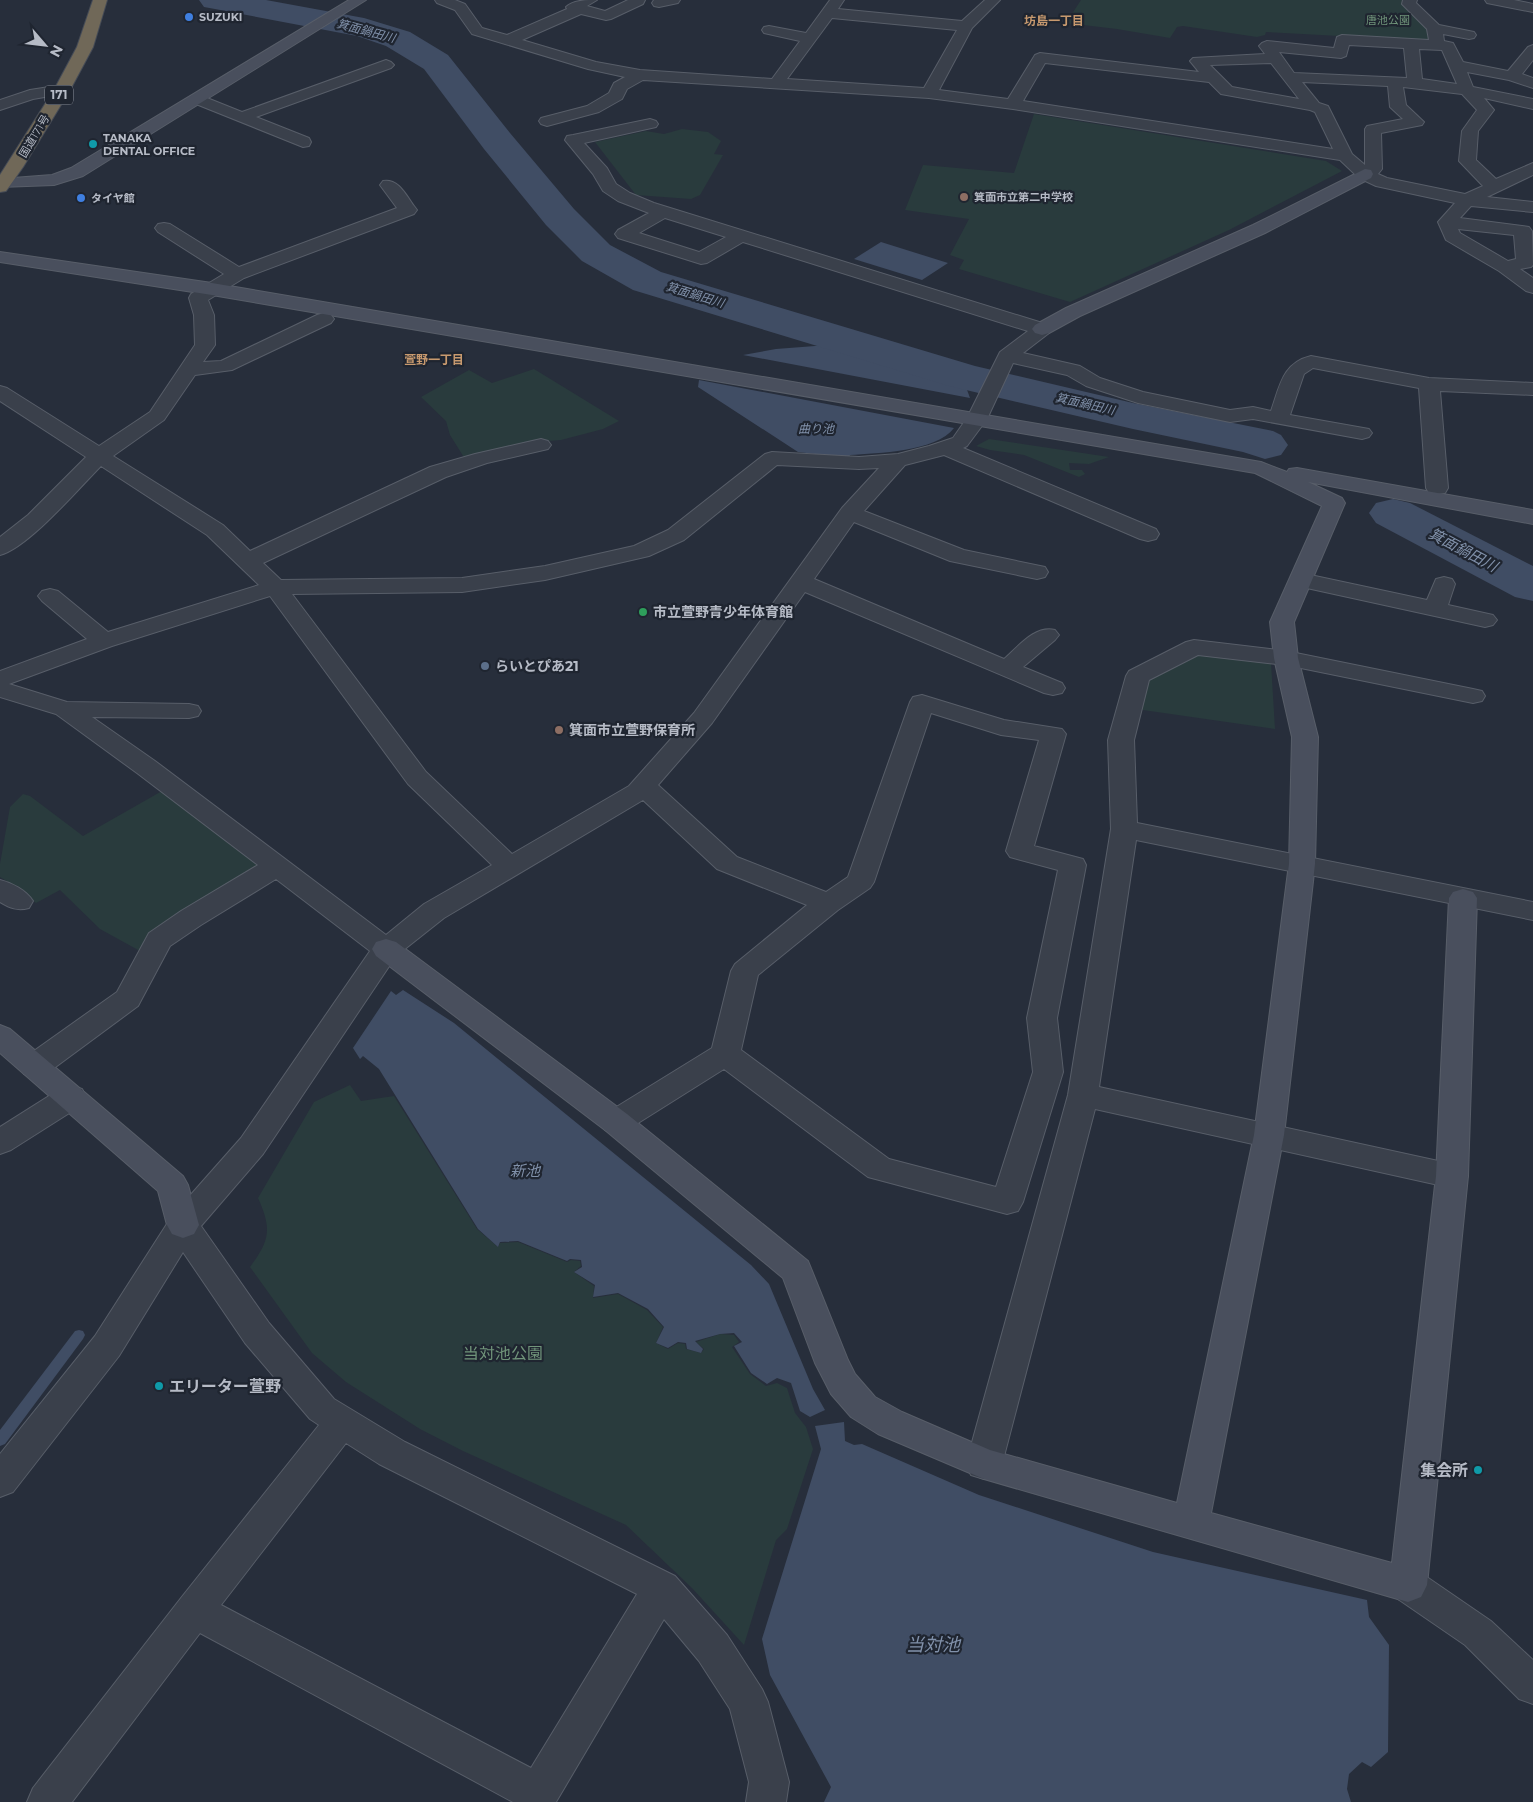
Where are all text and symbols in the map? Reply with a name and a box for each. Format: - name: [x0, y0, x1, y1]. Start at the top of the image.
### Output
- place label: SUZUKI: [199, 10, 242, 24]
- marker: SUZUKI: [183, 11, 195, 23]
- district label: 坊島一丁目: [1024, 13, 1084, 28]
- park label: 唐池公園: [1366, 13, 1410, 27]
- water label: 箕面鍋田川: [335, 16, 399, 46]
- north arrow: [20, 20, 70, 70]
- text: N: [46, 42, 67, 60]
- road number: 171: [45, 86, 73, 104]
- street label: 国道171号: [16, 112, 52, 160]
- place label: TANAKA DENTAL OFFICE: [103, 131, 195, 158]
- marker: TANAKA DENTAL OFFICE: [87, 138, 99, 150]
- place label: 箕面市立第二中学校: [974, 190, 1073, 204]
- place label: タイヤ館: [91, 191, 135, 205]
- marker: 箕面市立第二中学校: [958, 191, 970, 203]
- marker: タイヤ館: [75, 192, 87, 204]
- water label: 箕面鍋田川: [664, 279, 728, 311]
- district label: 萱野一丁目: [404, 352, 464, 367]
- water label: 箕面鍋田川: [1054, 389, 1118, 418]
- water label: 曲り池: [798, 421, 835, 436]
- water label: 箕面鍋田川: [1426, 524, 1503, 576]
- place label: 市立萱野青少年体育館: [653, 603, 793, 621]
- marker: 市立萱野青少年体育館: [637, 606, 649, 618]
- place label: らいとぴあ21: [495, 657, 579, 675]
- marker: らいとぴあ21: [479, 660, 491, 672]
- place label: 箕面市立萱野保育所: [569, 721, 695, 739]
- marker: 箕面市立萱野保育所: [553, 724, 565, 736]
- water label: 新池: [510, 1161, 542, 1180]
- park label: 当対池公園: [463, 1344, 543, 1363]
- place label: エリーター萱野: [169, 1377, 281, 1396]
- marker: エリーター萱野: [153, 1380, 165, 1392]
- place label: 集会所: [1420, 1461, 1468, 1480]
- marker: 集会所: [1472, 1464, 1484, 1476]
- water label: 当対池: [906, 1634, 962, 1656]

